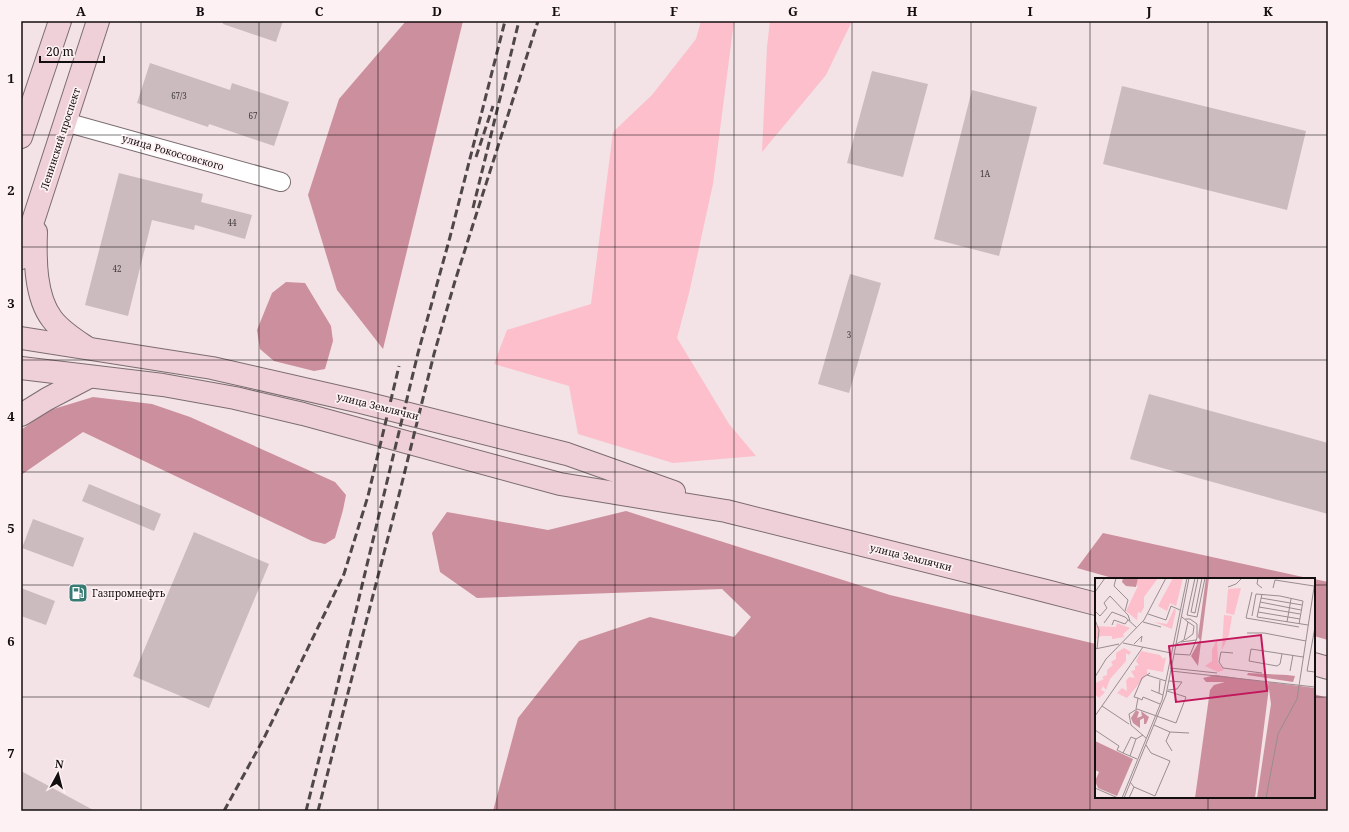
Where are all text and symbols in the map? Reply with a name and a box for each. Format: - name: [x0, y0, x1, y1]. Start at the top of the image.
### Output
- text: A: [76, 2, 86, 20]
- text: B: [196, 2, 205, 20]
- text: C: [315, 2, 324, 20]
- text: D: [432, 2, 442, 20]
- text: E: [552, 2, 561, 20]
- text: F: [670, 2, 678, 20]
- text: G: [788, 2, 798, 20]
- text: H: [907, 2, 918, 20]
- text: I: [1027, 2, 1033, 20]
- text: J: [1145, 2, 1152, 20]
- text: K: [1263, 2, 1273, 20]
- scale bar: [40, 38, 104, 64]
- text: 20 m: [46, 43, 74, 60]
- text: 1: [7, 69, 15, 87]
- street label: Ленинский проспект: [37, 85, 83, 192]
- house number: 67/3: [171, 90, 187, 101]
- house number: 67: [249, 110, 258, 121]
- street label: улица Рокоссовского: [120, 131, 226, 173]
- house number: 1А: [980, 168, 990, 179]
- text: 2: [7, 181, 15, 199]
- house number: 44: [228, 217, 237, 228]
- house number: 42: [113, 263, 121, 274]
- text: 3: [7, 294, 15, 312]
- house number: 3: [847, 329, 852, 340]
- street label: улица Землячки: [336, 389, 421, 423]
- text: 4: [7, 407, 15, 425]
- text: 5: [7, 519, 15, 537]
- street label: улица Землячки: [869, 540, 954, 574]
- inset map: [1095, 578, 1315, 798]
- fuel station icon: Газпромнефть: [67, 582, 89, 604]
- place label: Газпромнефть: [92, 586, 166, 600]
- text: 6: [7, 632, 15, 650]
- text: 7: [7, 744, 15, 762]
- north arrow: [38, 754, 78, 794]
- text: N: [54, 756, 65, 772]

